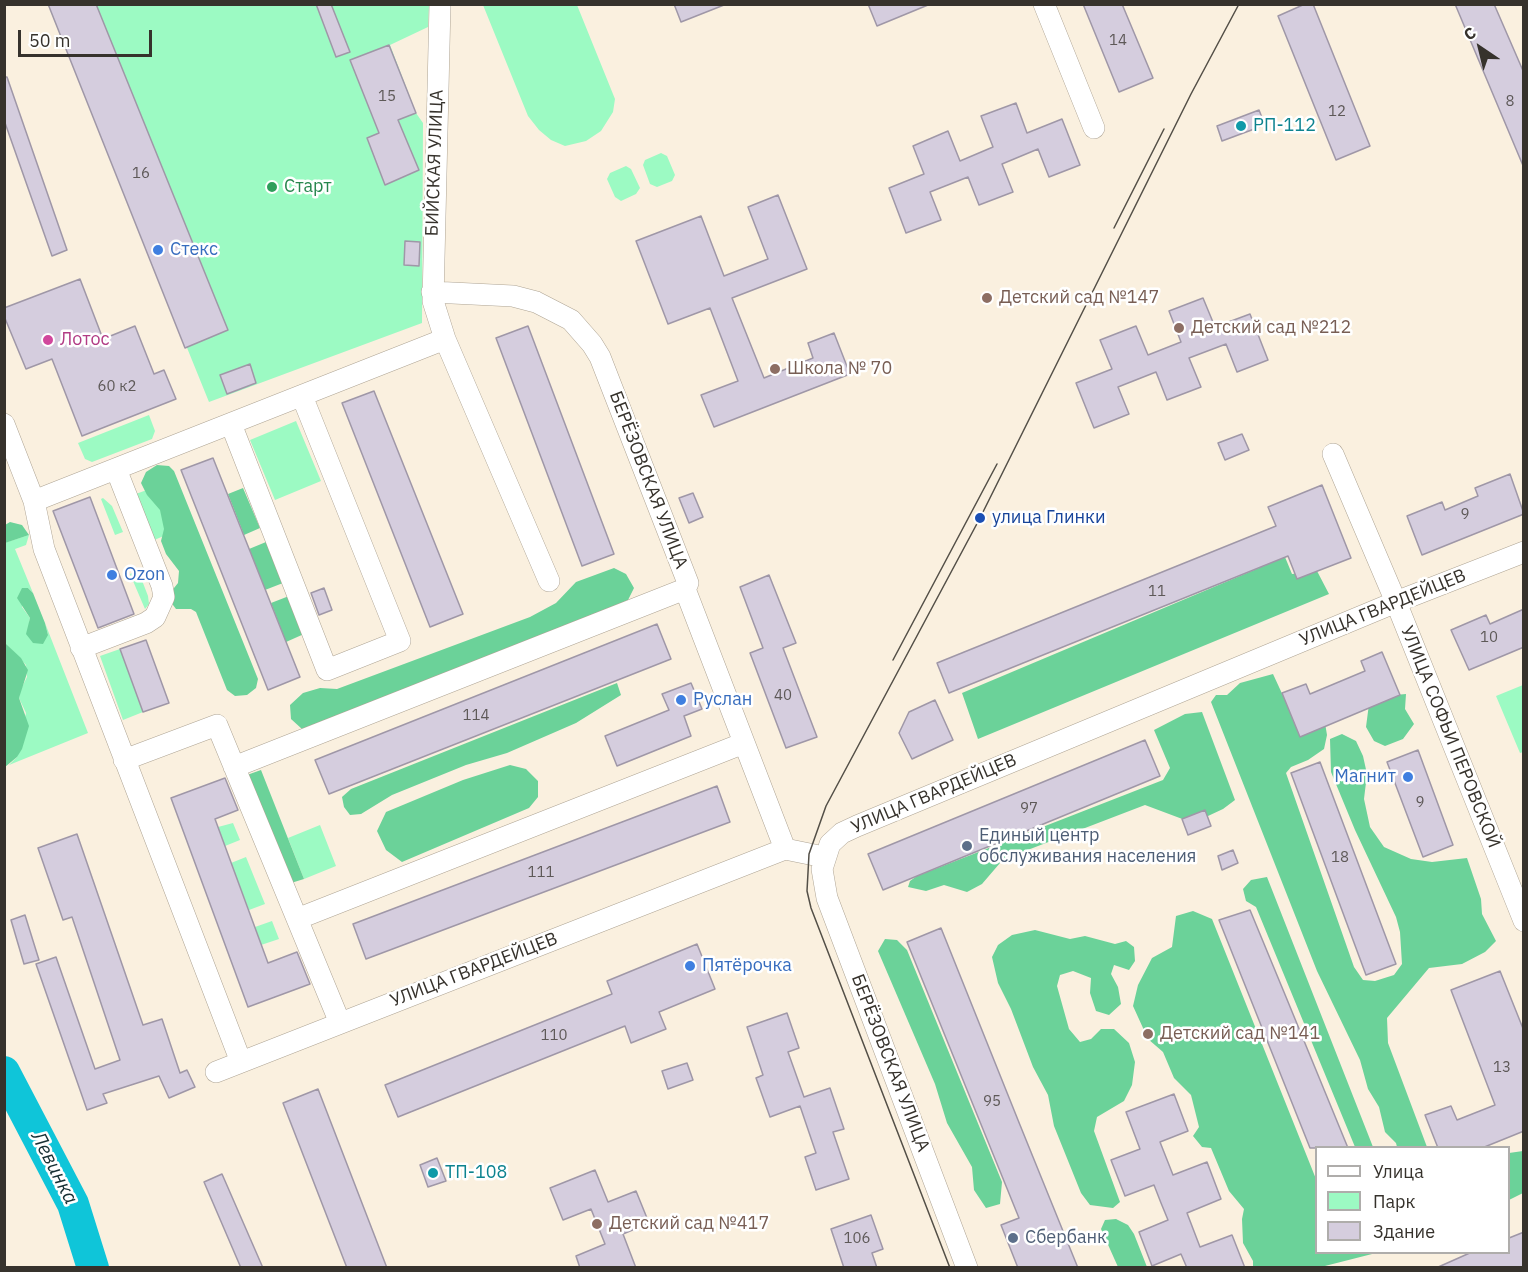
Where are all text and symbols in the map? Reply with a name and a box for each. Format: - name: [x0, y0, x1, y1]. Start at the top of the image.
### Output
- scale bar: [21, 18, 154, 56]
- north arrow: [1450, 18, 1510, 78]
- text: С: [1460, 22, 1480, 44]
- text: 50 m: [29, 29, 71, 52]
- house number: 14: [1109, 32, 1127, 50]
- house number: 15: [378, 88, 396, 106]
- street label: БИЙСКАЯ УЛИЦА: [422, 89, 448, 237]
- house number: 8: [1506, 93, 1514, 111]
- house number: 12: [1328, 103, 1346, 121]
- place label: РП-112: [1253, 115, 1316, 137]
- marker: РП-112: [1234, 119, 1248, 133]
- house number: 16: [132, 165, 150, 183]
- place label: Старт: [284, 176, 332, 198]
- marker: Старт: [265, 180, 279, 194]
- place label: Стекс: [170, 239, 218, 261]
- marker: Стекс: [151, 243, 165, 257]
- place label: Детский сад №147: [999, 287, 1159, 309]
- marker: Детский сад №147: [980, 291, 994, 305]
- place label: Детский сад №212: [1191, 317, 1351, 339]
- marker: Детский сад №212: [1172, 321, 1186, 335]
- place label: Лотос: [60, 329, 110, 351]
- marker: Лотос: [41, 333, 55, 347]
- place label: Школа № 70: [787, 358, 892, 380]
- marker: Школа № 70: [768, 362, 782, 376]
- house number: 60 к2: [98, 378, 136, 396]
- street label: БЕРЁЗОВСКАЯ УЛИЦА: [604, 388, 692, 572]
- house number: 9: [1461, 506, 1469, 524]
- place label: улица Глинки: [992, 507, 1106, 529]
- marker: улица Глинки: [973, 511, 987, 525]
- place label: Ozon: [124, 564, 165, 586]
- street label: УЛИЦА ГВАРДЕЙЦЕВ: [1297, 565, 1469, 651]
- marker: Ozon: [105, 568, 119, 582]
- house number: 11: [1148, 583, 1166, 601]
- street label: УЛИЦА СОФЬИ ПЕРОВСКОЙ: [1396, 623, 1504, 851]
- house number: 10: [1480, 629, 1498, 647]
- house number: 40: [774, 687, 792, 705]
- place label: Руслан: [693, 689, 752, 711]
- marker: Руслан: [674, 693, 688, 707]
- house number: 114: [463, 707, 489, 725]
- street label: УЛИЦА ГВАРДЕЙЦЕВ: [848, 749, 1020, 839]
- place label: Магнит: [1334, 766, 1396, 788]
- marker: Магнит: [1401, 770, 1415, 784]
- house number: 9: [1416, 794, 1424, 812]
- house number: 97: [1020, 800, 1038, 818]
- place label: Единый центр обслуживания населения: [979, 825, 1196, 868]
- marker: Единый центр обслуживания населения: [960, 839, 974, 853]
- house number: 18: [1331, 849, 1349, 867]
- house number: 111: [528, 864, 554, 882]
- street label: УЛИЦА ГВАРДЕЙЦЕВ: [387, 928, 561, 1012]
- place label: Пятёрочка: [702, 955, 792, 977]
- marker: Пятёрочка: [683, 959, 697, 973]
- street label: БЕРЁЗОВСКАЯ УЛИЦА: [846, 971, 934, 1155]
- place label: Детский сад №141: [1160, 1023, 1320, 1045]
- house number: 110: [541, 1027, 567, 1045]
- marker: Детский сад №141: [1141, 1027, 1155, 1041]
- house number: 13: [1493, 1059, 1511, 1077]
- house number: 95: [983, 1093, 1001, 1111]
- water label: Левинка: [25, 1128, 83, 1208]
- legend: [1315, 1146, 1510, 1254]
- text: Улица: [1373, 1160, 1424, 1183]
- place label: ТП-108: [445, 1162, 507, 1184]
- marker: ТП-108: [426, 1166, 440, 1180]
- text: Парк: [1373, 1190, 1415, 1213]
- place label: Детский сад №417: [609, 1213, 769, 1235]
- marker: Детский сад №417: [590, 1217, 604, 1231]
- text: Здание: [1373, 1220, 1435, 1243]
- place label: Сбербанк: [1025, 1227, 1107, 1249]
- house number: 106: [844, 1230, 870, 1248]
- marker: Сбербанк: [1006, 1231, 1020, 1245]

